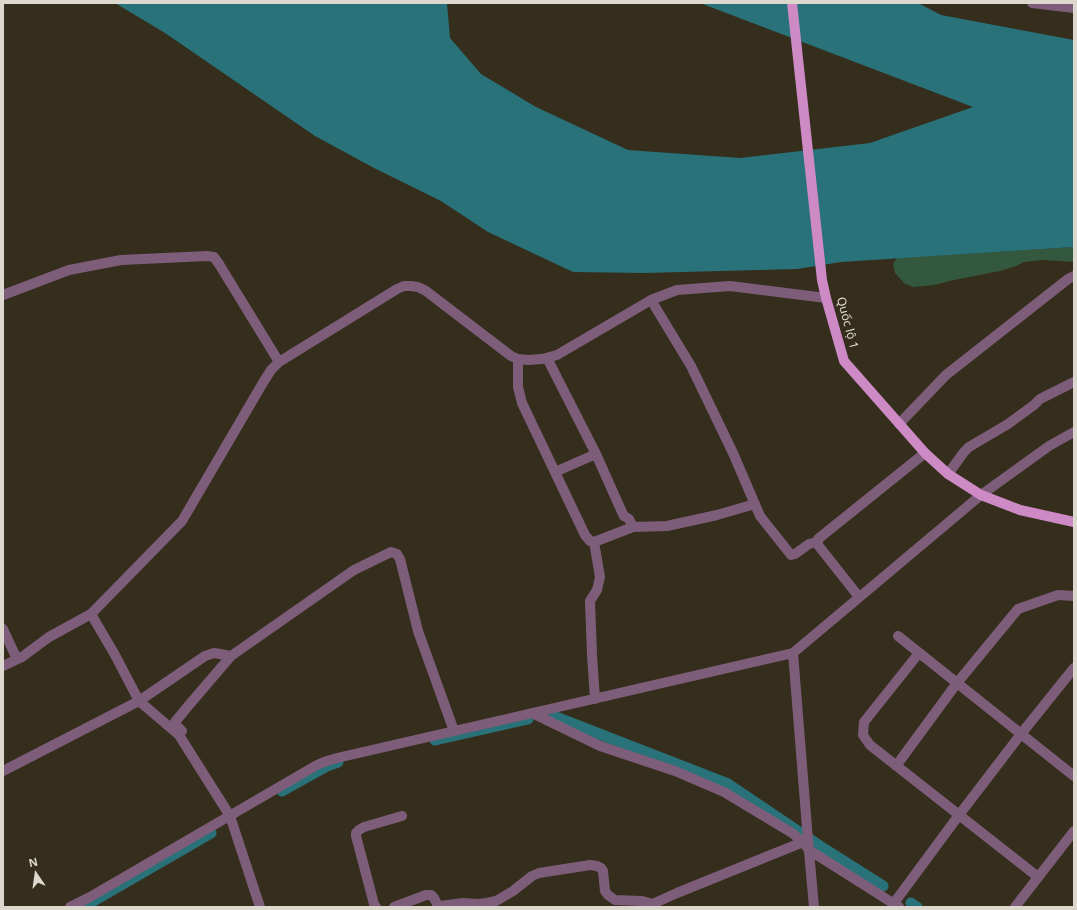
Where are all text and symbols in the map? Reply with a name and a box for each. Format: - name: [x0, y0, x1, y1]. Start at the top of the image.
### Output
- street label: Quốc lộ 1: [833, 295, 861, 351]
- north arrow: [16, 854, 56, 894]
- text: N: [27, 854, 39, 870]

